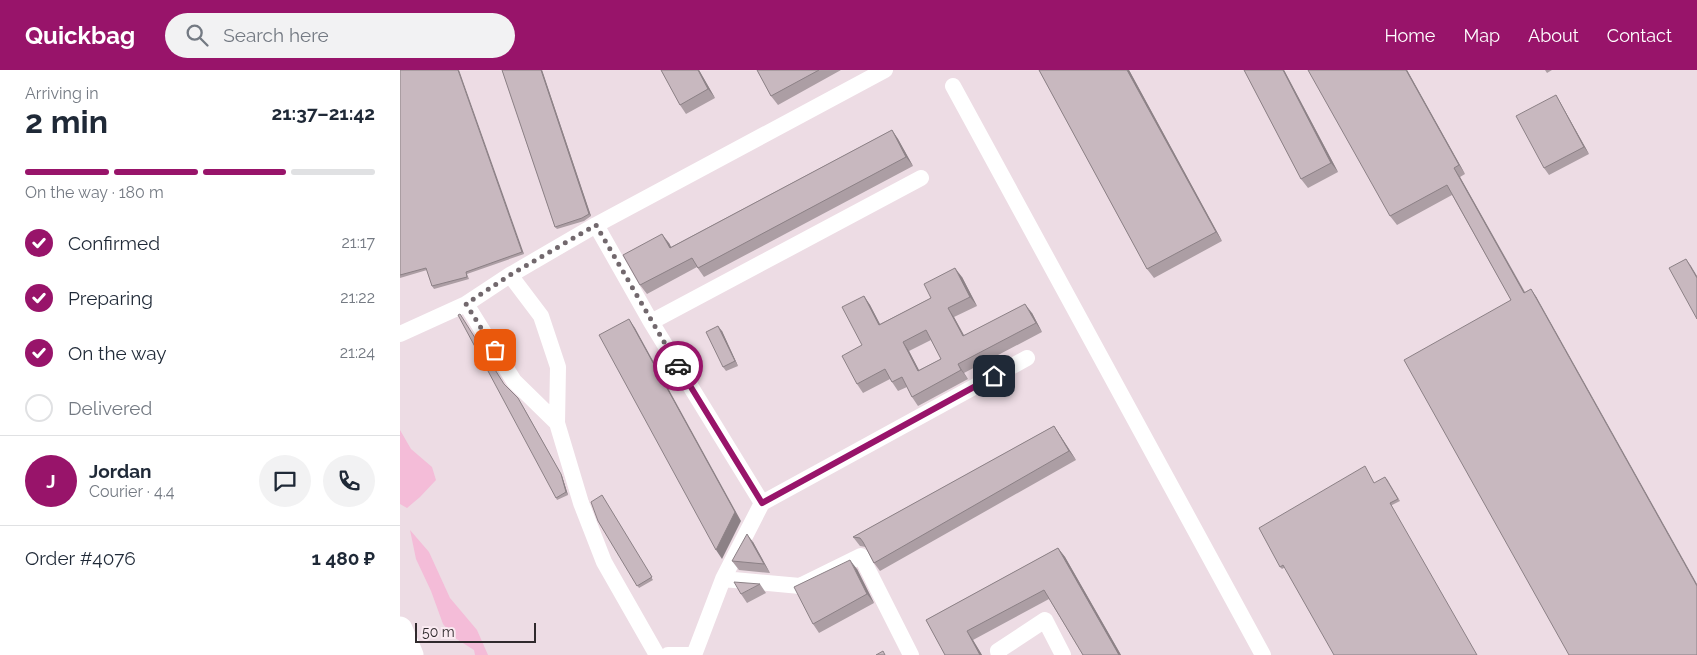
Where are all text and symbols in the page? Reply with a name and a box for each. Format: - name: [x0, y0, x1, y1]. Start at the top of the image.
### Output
- search box: [165, 13, 515, 58]
- text: Quickbag: [25, 21, 135, 50]
- icon: search: [183, 21, 211, 49]
- text: Search here: [223, 24, 329, 46]
- text: Home: [1384, 25, 1435, 46]
- text: Map: [1463, 25, 1500, 46]
- text: About: [1528, 25, 1579, 46]
- text: Contact: [1607, 25, 1672, 46]
- text: Arriving in: [25, 84, 99, 103]
- text: 21:37–21:42: [272, 102, 375, 124]
- text: 2 min: [25, 103, 108, 140]
- text: On the way · 180 m: [25, 183, 164, 202]
- icon: check: [25, 229, 53, 257]
- text: Confirmed: [68, 232, 160, 254]
- text: 21:17: [341, 233, 375, 252]
- icon: check: [25, 284, 53, 312]
- text: Preparing: [68, 287, 153, 309]
- text: 21:22: [340, 288, 375, 307]
- pin: [474, 329, 516, 371]
- icon: bag: [481, 336, 509, 364]
- icon: check: [25, 339, 53, 367]
- courier: [653, 341, 703, 391]
- text: On the way: [68, 342, 167, 364]
- text: 21:24: [340, 343, 375, 362]
- icon: car: [664, 352, 692, 380]
- pin: [973, 355, 1015, 397]
- icon: home: [980, 362, 1008, 390]
- text: Delivered: [68, 397, 152, 419]
- button: chat: [259, 455, 311, 507]
- button: phone: [323, 455, 375, 507]
- text: Jordan: [89, 460, 152, 482]
- text: J: [46, 470, 56, 492]
- text: Courier · 4.4: [89, 482, 174, 501]
- text: Order #4076: [25, 547, 136, 569]
- text: 1 480 ₽: [311, 547, 375, 569]
- scale bar: [415, 620, 536, 643]
- text: 50 m: [422, 624, 455, 640]

